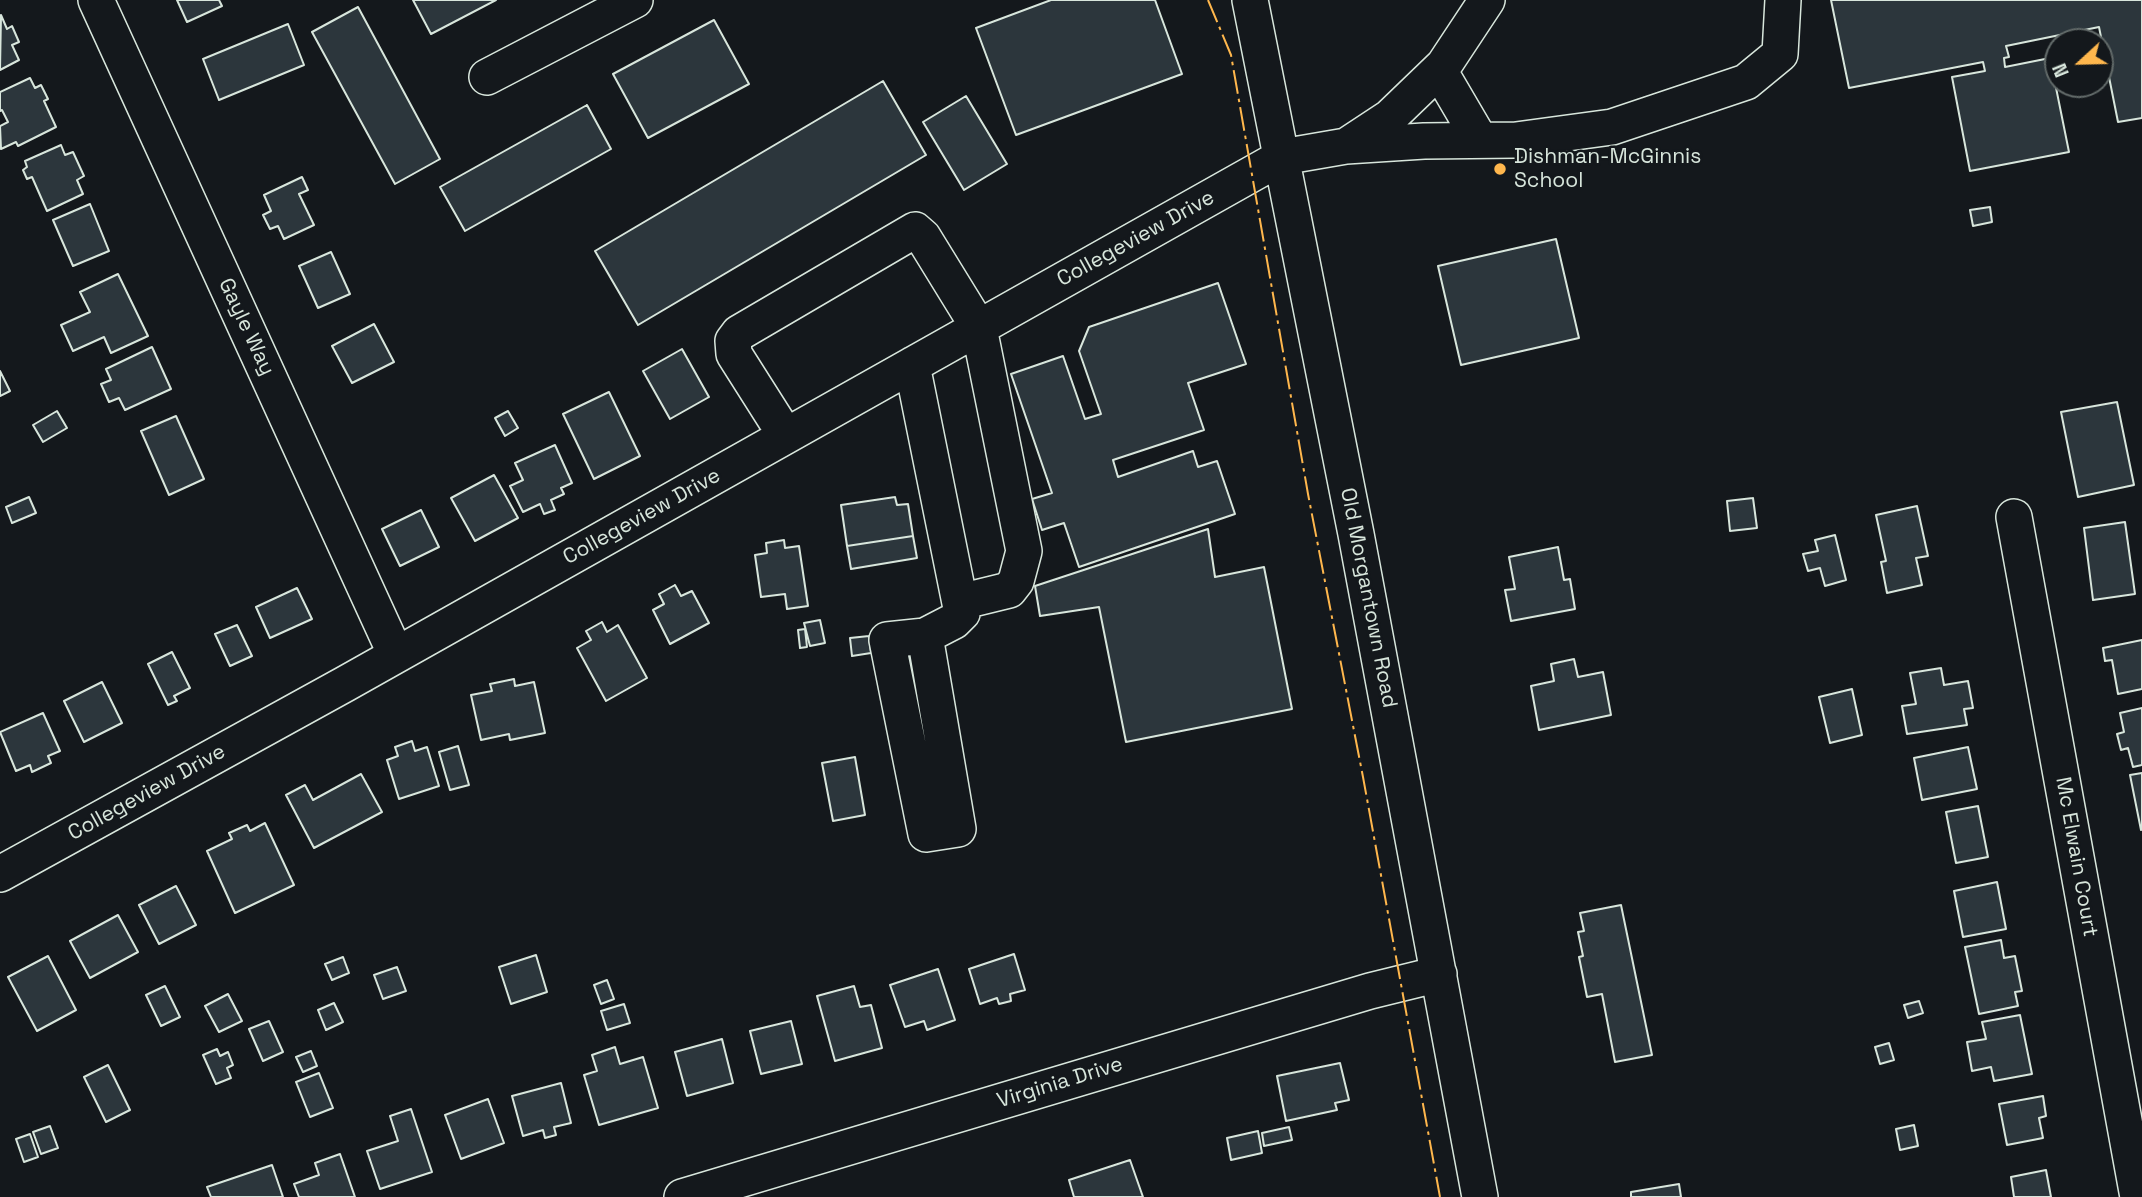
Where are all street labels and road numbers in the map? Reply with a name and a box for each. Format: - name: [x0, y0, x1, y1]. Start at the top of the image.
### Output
- street label: Collegeview Drive: [1053, 185, 1219, 293]
- street label: Gayle Way: [213, 274, 279, 380]
- street label: Collegeview Drive: [559, 463, 725, 571]
- street label: Old Morgantown Road: [1334, 486, 1402, 710]
- street label: Collegeview Drive: [64, 739, 230, 847]
- street label: Mc Elwain Court: [2050, 775, 2102, 939]
- street label: Virginia Drive: [994, 1052, 1126, 1114]

